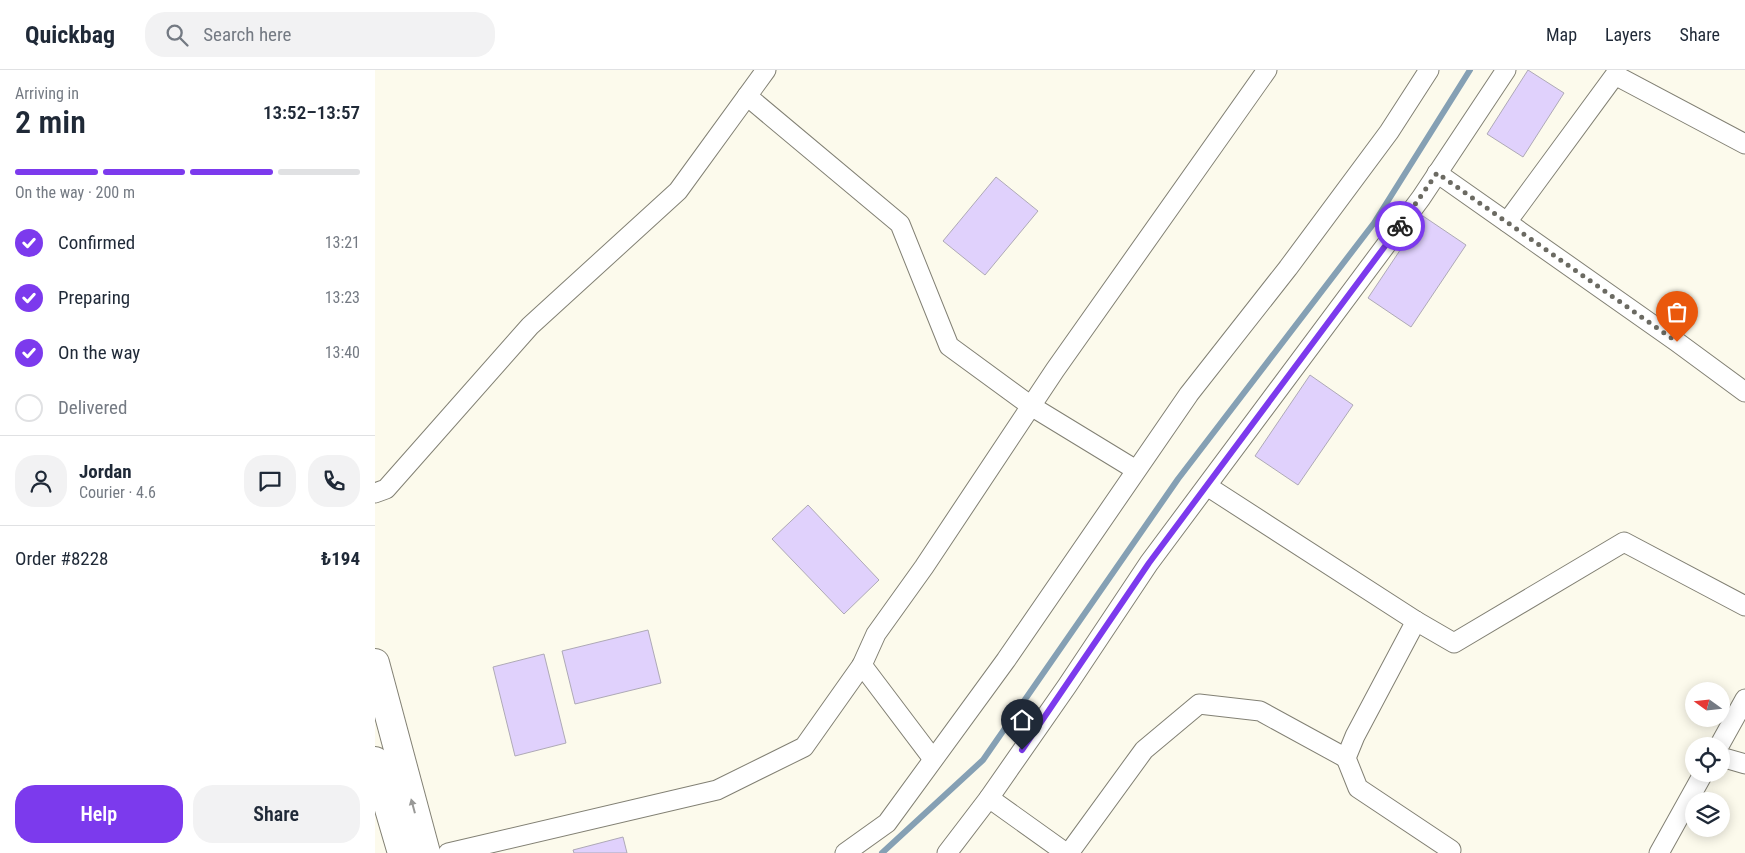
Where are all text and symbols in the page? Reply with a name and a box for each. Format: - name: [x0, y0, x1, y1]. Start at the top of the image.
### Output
- search box: [145, 12, 495, 57]
- text: Quickbag: [25, 21, 115, 49]
- icon: search: [163, 21, 191, 49]
- text: Search here: [203, 23, 292, 46]
- text: Map: [1546, 24, 1577, 45]
- text: Layers: [1605, 24, 1652, 45]
- text: Share: [1680, 24, 1720, 45]
- text: Arriving in: [15, 84, 79, 103]
- text: 13:52–13:57: [263, 101, 360, 124]
- text: 2 min: [15, 103, 86, 141]
- text: On the way · 200 m: [15, 183, 135, 202]
- courier: [1375, 201, 1425, 251]
- icon: bike: [1386, 212, 1414, 240]
- icon: check: [15, 229, 43, 257]
- text: Confirmed: [58, 231, 135, 254]
- text: 13:21: [325, 233, 360, 252]
- icon: check: [15, 284, 43, 312]
- text: Preparing: [58, 286, 130, 309]
- text: 13:23: [325, 288, 360, 307]
- pin: [1656, 291, 1698, 342]
- icon: bag: [1663, 298, 1691, 326]
- icon: check: [15, 339, 43, 367]
- text: On the way: [58, 341, 140, 364]
- text: 13:40: [325, 343, 360, 362]
- text: Delivered: [58, 396, 127, 419]
- button: person: [15, 455, 67, 507]
- button: chat: [244, 455, 296, 507]
- button: phone: [308, 455, 360, 507]
- text: Jordan: [79, 460, 132, 483]
- text: Courier · 4.6: [79, 483, 156, 502]
- text: Order #8228: [15, 547, 108, 570]
- text: ₺194: [321, 547, 360, 570]
- north arrow: [1685, 682, 1730, 728]
- map controls: [1685, 682, 1730, 837]
- pin: [1001, 699, 1043, 750]
- icon: home: [1008, 706, 1036, 734]
- button: locate: [1685, 737, 1730, 782]
- button: Help: [15, 785, 183, 843]
- button: Share: [193, 785, 360, 843]
- button: layers: [1685, 792, 1730, 837]
- one-way arrow: [409, 798, 417, 813]

